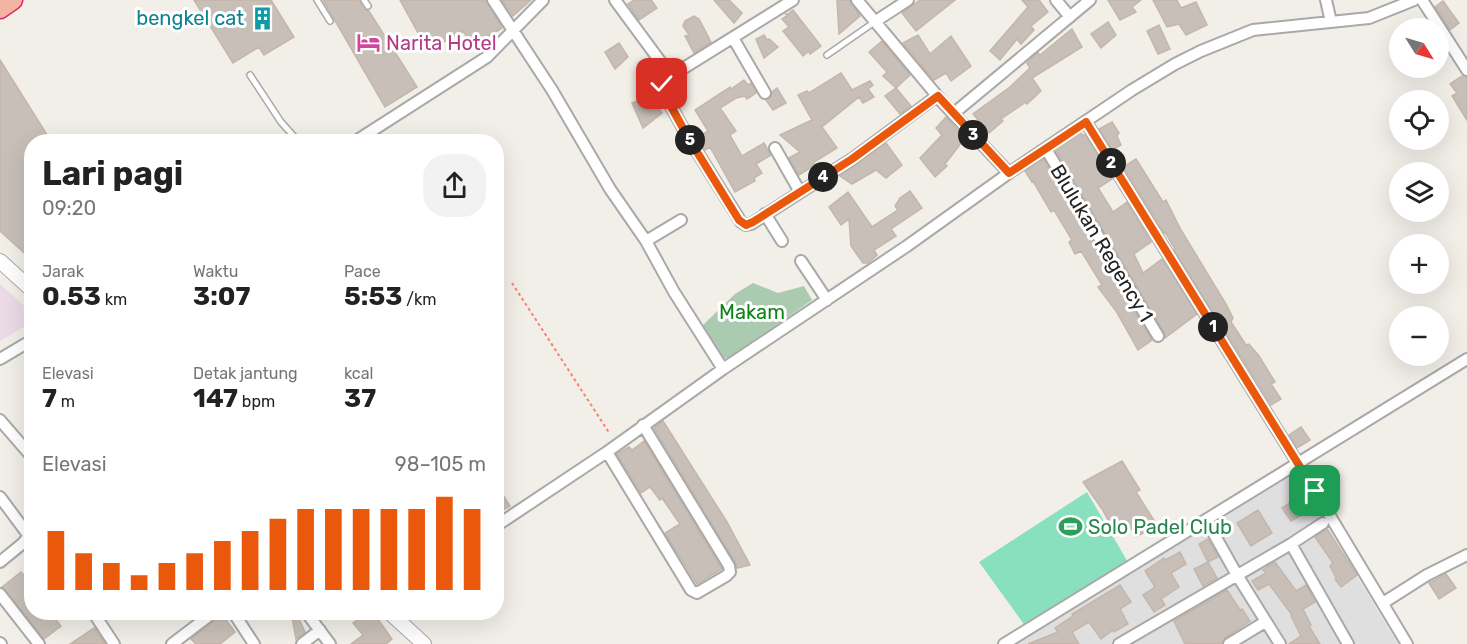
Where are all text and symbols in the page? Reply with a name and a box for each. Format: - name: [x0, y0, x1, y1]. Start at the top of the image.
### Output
- building icon: bengkel cat: [249, 5, 275, 31]
- place label: bengkel cat: [136, 6, 244, 30]
- north arrow: [1389, 18, 1449, 78]
- map controls: [1389, 18, 1449, 366]
- hotel icon: Narita Hotel: [355, 30, 381, 56]
- place label: Narita Hotel: [386, 31, 497, 55]
- pin: [636, 58, 687, 109]
- icon: check: [645, 67, 678, 100]
- button: locate: [1389, 90, 1449, 150]
- pin: 3: [958, 120, 988, 150]
- pin: 5: [675, 125, 705, 155]
- text: 3: [968, 125, 978, 144]
- text: 5: [685, 130, 695, 149]
- pin: 2: [1096, 148, 1126, 178]
- text: 2: [1106, 153, 1116, 172]
- text: Lari pagi: [42, 154, 183, 193]
- button: share: [423, 154, 486, 217]
- street label: Blulukan Regency 1: [1045, 160, 1159, 326]
- pin: 4: [808, 162, 838, 192]
- button: layers: [1389, 162, 1449, 222]
- text: 4: [818, 167, 828, 186]
- text: 09:20: [42, 196, 96, 220]
- button: +: [1389, 234, 1449, 294]
- text: Jarak: [42, 262, 84, 281]
- text: Waktu: [193, 262, 238, 281]
- text: Pace: [344, 262, 381, 281]
- text: 0.53: [42, 281, 101, 312]
- text: 3:07: [193, 281, 250, 312]
- text: 5:53: [344, 281, 402, 312]
- text: km: [101, 290, 127, 309]
- text: /km: [402, 290, 436, 309]
- park label: Makam: [719, 300, 785, 324]
- button: −: [1389, 306, 1449, 366]
- pin: 1: [1198, 312, 1228, 342]
- text: 1: [1209, 317, 1217, 336]
- text: Elevasi: [42, 364, 94, 383]
- text: Detak jantung: [193, 364, 298, 383]
- text: kcal: [344, 364, 373, 383]
- text: 7: [42, 383, 57, 414]
- text: 147: [193, 383, 238, 414]
- text: 37: [344, 383, 376, 414]
- text: m: [57, 392, 75, 411]
- text: bpm: [238, 392, 275, 411]
- text: Elevasi: [42, 452, 107, 476]
- text: 98–105 m: [395, 452, 486, 476]
- pin: [1289, 465, 1340, 516]
- icon: arrive: [1298, 474, 1331, 507]
- sports icon: Solo Padel Club: [1057, 514, 1083, 540]
- place label: Solo Padel Club: [1088, 515, 1232, 539]

